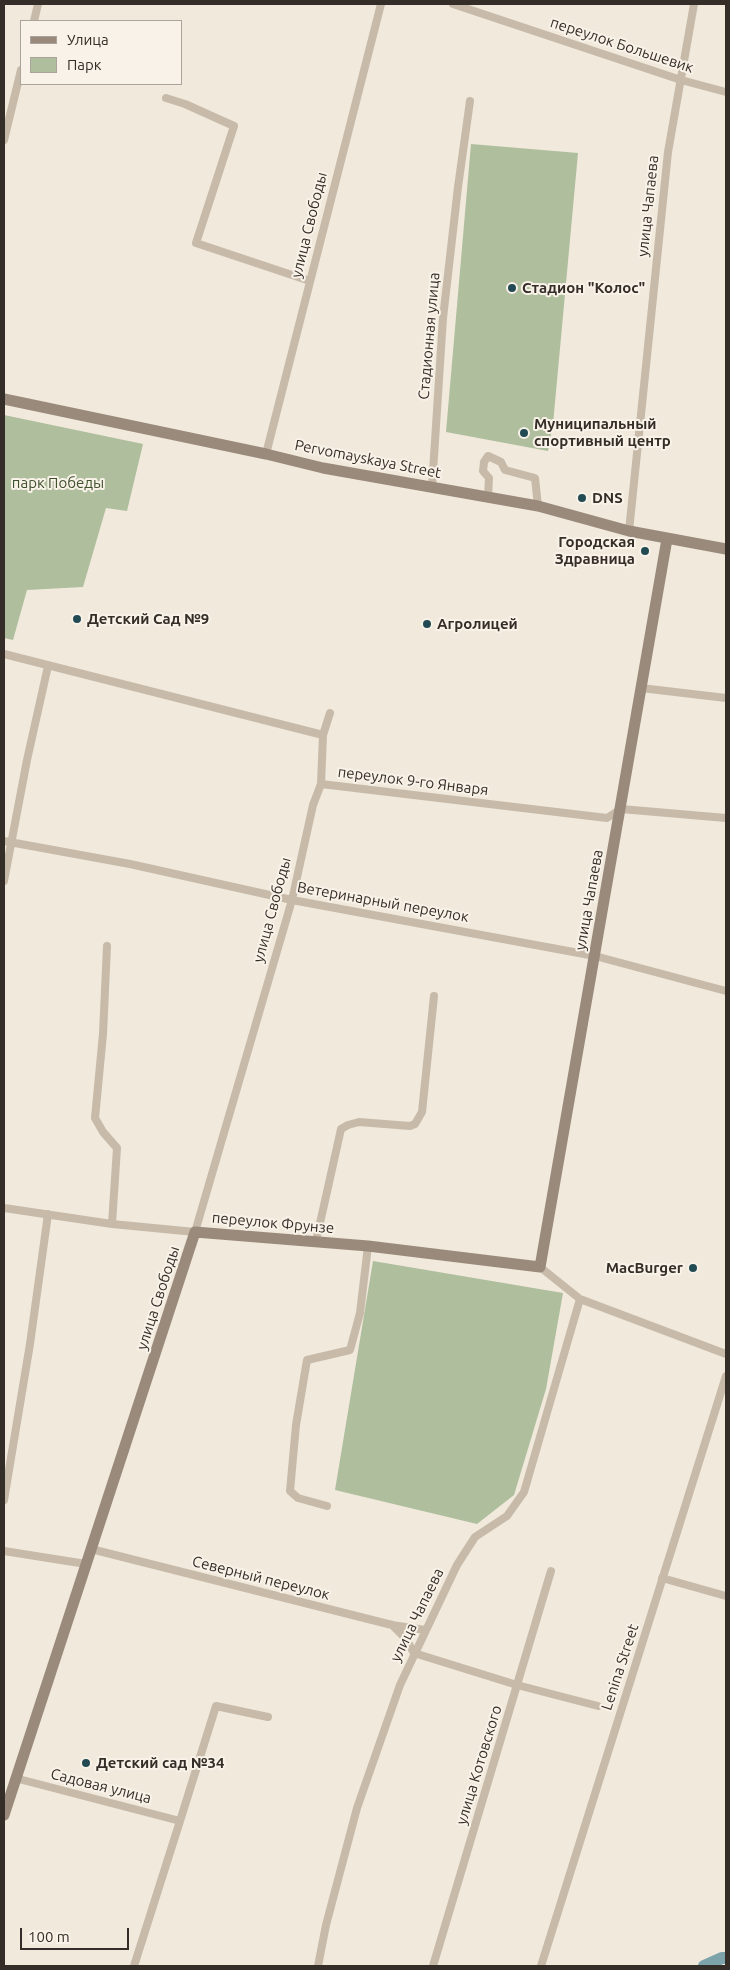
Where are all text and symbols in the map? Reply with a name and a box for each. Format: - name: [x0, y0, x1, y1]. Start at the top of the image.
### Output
- street label: переулок Большевик: [548, 13, 696, 77]
- legend: [20, 20, 182, 85]
- text: Улица: [67, 31, 109, 48]
- text: Парк: [67, 56, 102, 73]
- street label: улица Чапаева: [634, 154, 662, 258]
- street label: улица Свободы: [287, 170, 331, 280]
- street label: Стадионная улица: [414, 272, 444, 400]
- place label: Стадион "Колос": [522, 279, 645, 297]
- marker: Стадион "Колос": [506, 282, 518, 294]
- place label: Муниципальный спортивный центр: [534, 415, 671, 450]
- marker: Муниципальный спортивный центр: [518, 427, 530, 439]
- street label: Pervomayskaya Street: [293, 436, 443, 482]
- park label: парк Победы: [12, 474, 104, 492]
- place label: DNS: [592, 489, 623, 507]
- marker: DNS: [576, 492, 588, 504]
- place label: Городская Здравница: [555, 533, 635, 568]
- marker: Городская Здравница: [639, 545, 651, 557]
- place label: Детский Сад №9: [87, 610, 209, 628]
- marker: Детский Сад №9: [71, 613, 83, 625]
- place label: Агролицей: [437, 615, 518, 633]
- marker: Агролицей: [421, 618, 433, 630]
- street label: переулок 9-го Января: [337, 763, 489, 799]
- street label: улица Чапаева: [571, 848, 607, 952]
- street label: улица Свободы: [249, 855, 295, 965]
- street label: Ветеринарный переулок: [296, 878, 470, 926]
- street label: переулок Фрунзе: [211, 1209, 335, 1237]
- street label: улица Свободы: [133, 1244, 183, 1352]
- place label: MacBurger: [606, 1259, 683, 1277]
- marker: MacBurger: [687, 1262, 699, 1274]
- street label: Северный переулок: [190, 1552, 332, 1604]
- street label: улица Чапаева: [387, 1565, 447, 1665]
- street label: Lenina Street: [598, 1622, 642, 1712]
- street label: улица Котовского: [452, 1703, 506, 1827]
- place label: Детский сад №34: [96, 1754, 224, 1772]
- marker: Детский сад №34: [80, 1757, 92, 1769]
- street label: Садовая улица: [49, 1765, 153, 1807]
- scale bar: [22, 1918, 131, 1950]
- text: 100 m: [28, 1928, 70, 1945]

